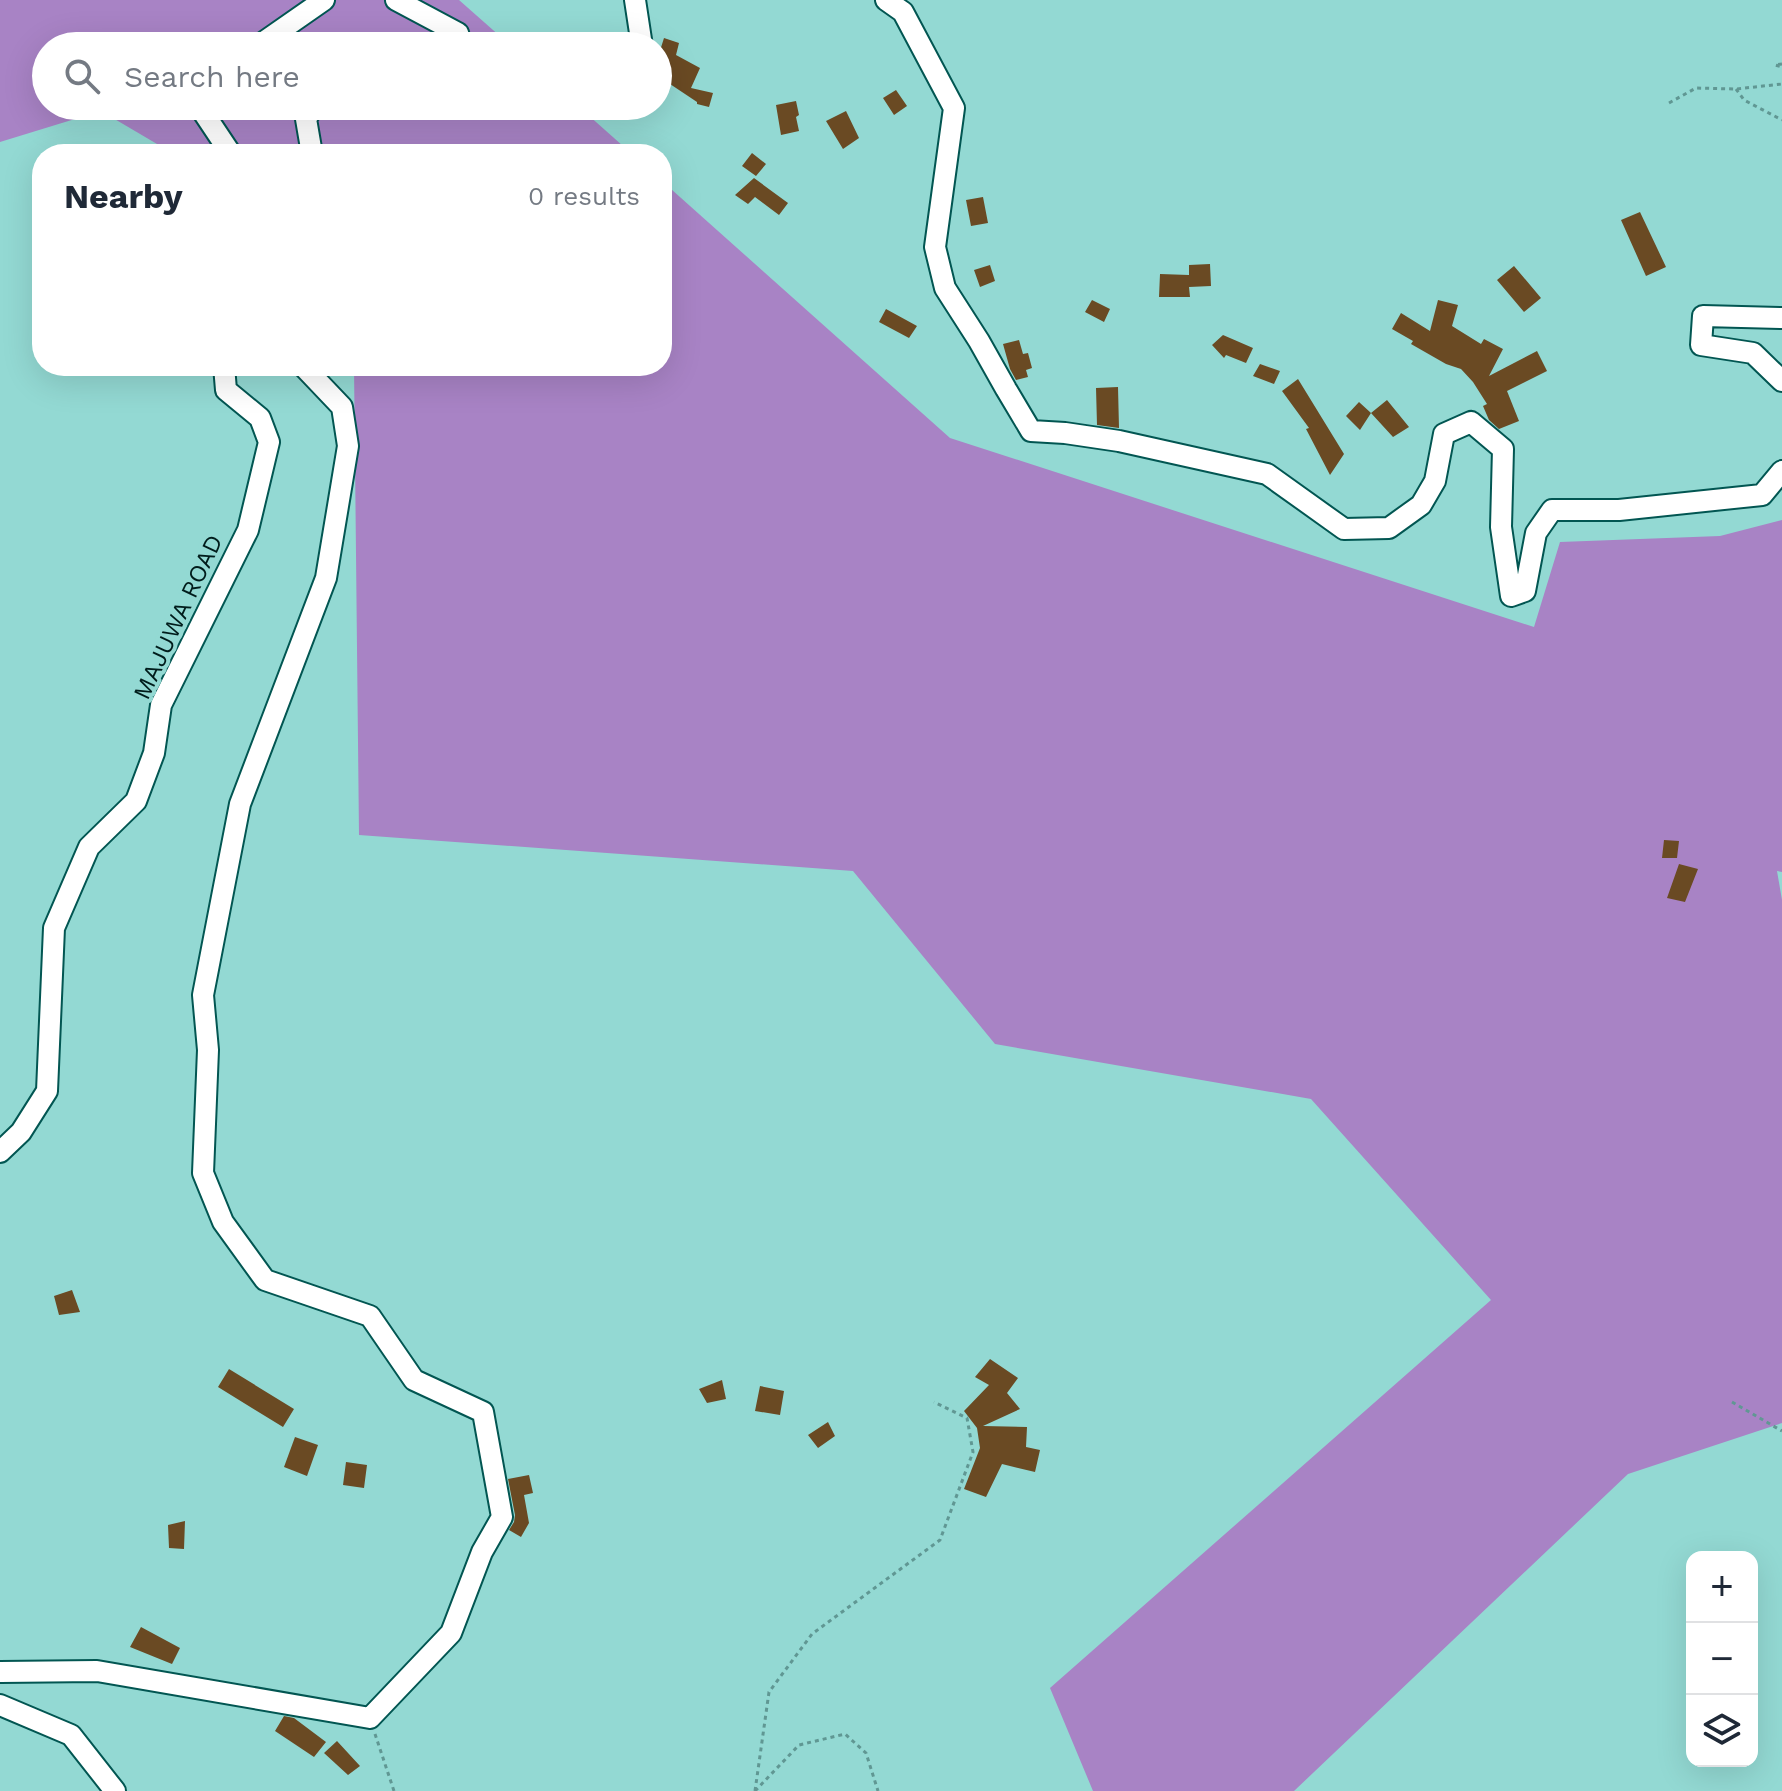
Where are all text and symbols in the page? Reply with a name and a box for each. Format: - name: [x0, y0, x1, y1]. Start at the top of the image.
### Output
- search box: [32, 32, 672, 120]
- icon: search: [60, 54, 104, 98]
- text: Search here: [124, 59, 300, 94]
- text: Nearby: [64, 176, 183, 216]
- text: 0 results: [528, 181, 640, 211]
- street label: MAJUWA ROAD: [128, 530, 228, 704]
- map controls: [1686, 1551, 1758, 1767]
- button: +: [1686, 1551, 1758, 1623]
- button: −: [1686, 1623, 1758, 1695]
- button: layers: [1686, 1695, 1758, 1767]

